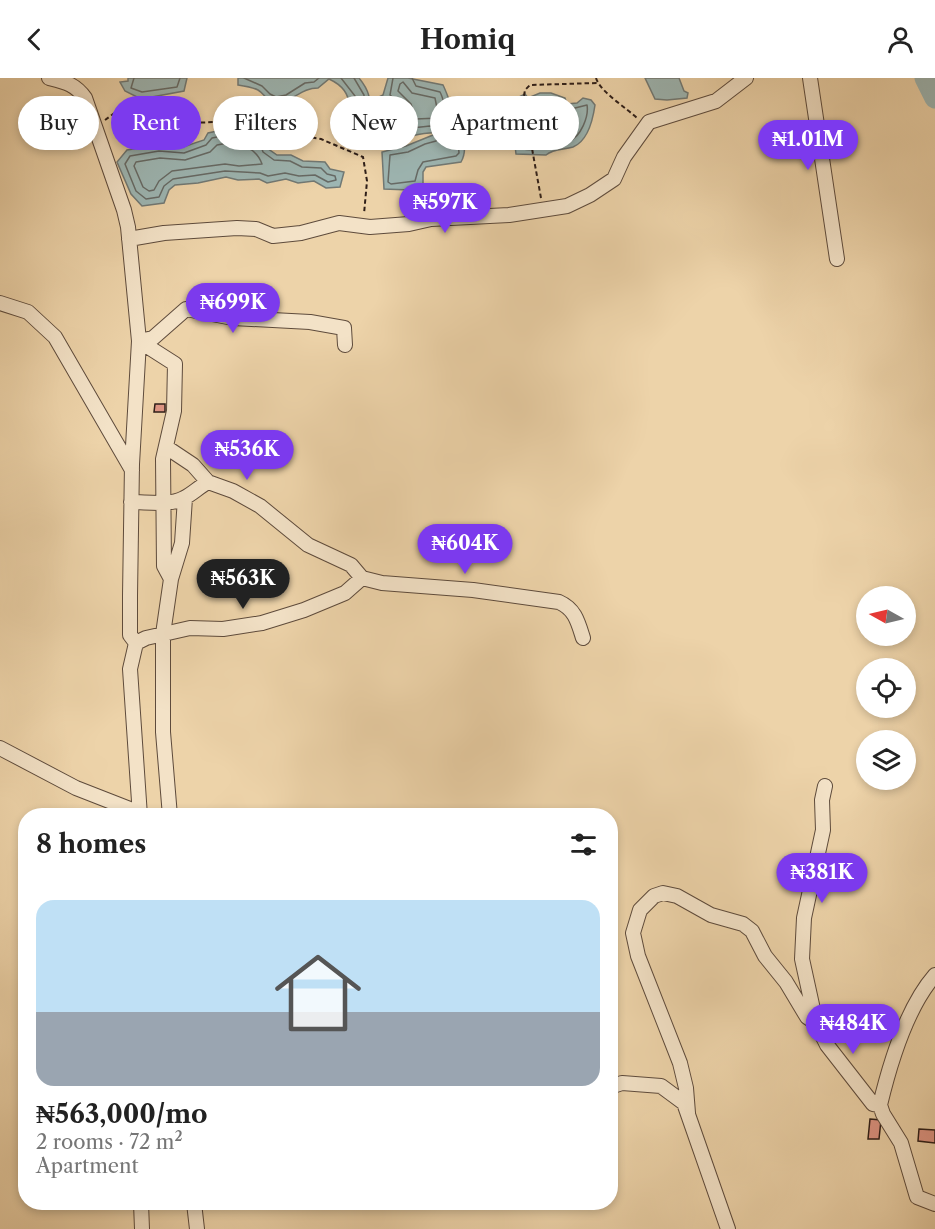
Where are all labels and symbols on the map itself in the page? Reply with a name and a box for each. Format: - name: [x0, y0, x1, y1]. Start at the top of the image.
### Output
- pin: ₦1.01M: [759, 120, 857, 171]
- pin: ₦597K: [403, 183, 487, 234]
- pin: ₦699K: [191, 283, 275, 334]
- pin: ₦536K: [205, 430, 289, 481]
- pin: ₦604K: [423, 524, 507, 575]
- pin: ₦563K: [201, 559, 285, 610]
- north arrow: [856, 586, 916, 646]
- pin: ₦381K: [780, 853, 864, 904]
- pin: ₦484K: [811, 1004, 895, 1055]

